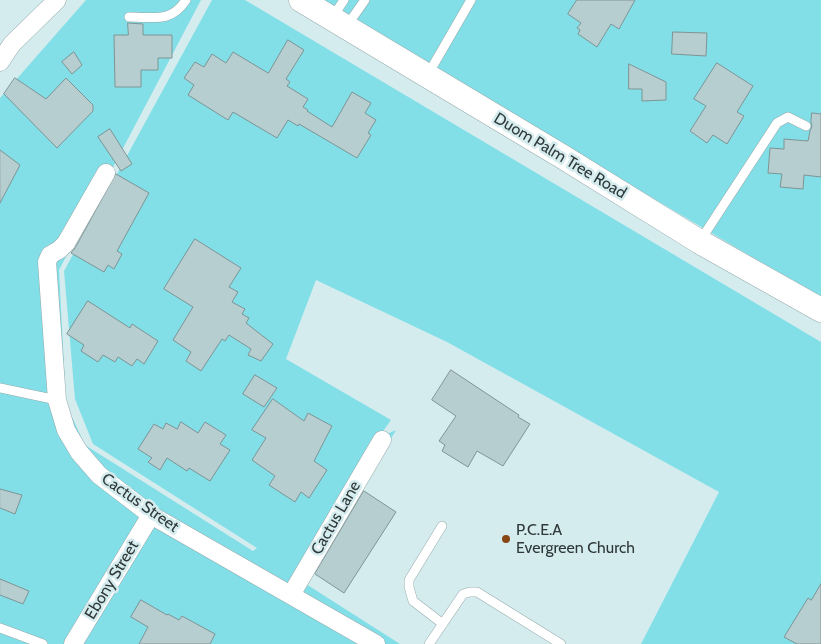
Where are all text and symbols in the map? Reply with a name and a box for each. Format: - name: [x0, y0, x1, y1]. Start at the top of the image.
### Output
- street label: Duom Palm Tree Road: [490, 109, 630, 203]
- street label: Cactus Street: [98, 469, 182, 537]
- street label: Cactus Lane: [307, 478, 365, 558]
- place label: P.C.E.A Evergreen Church: [516, 520, 635, 558]
- marker: P.C.E.A Evergreen Church: [500, 533, 512, 545]
- street label: Ebony Street: [81, 537, 143, 623]

